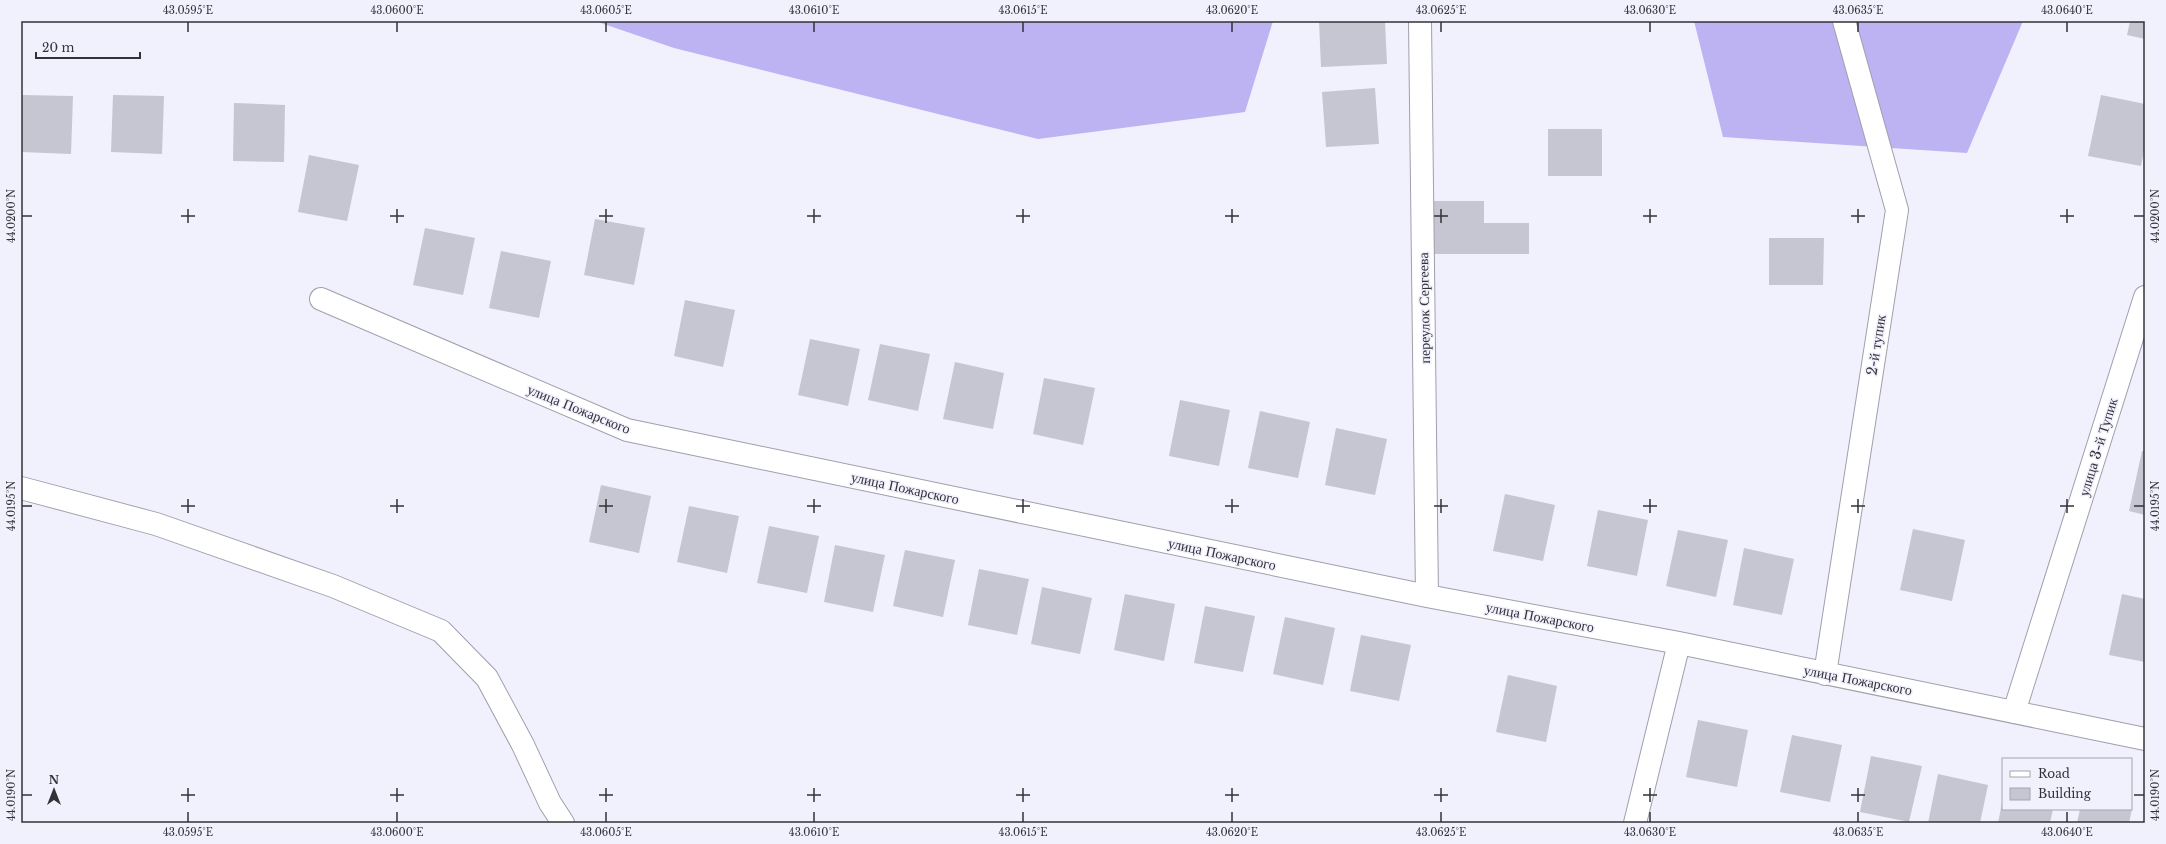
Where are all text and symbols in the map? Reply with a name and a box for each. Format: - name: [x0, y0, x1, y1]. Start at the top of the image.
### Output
- text: 43.0595°E: [163, 4, 213, 17]
- text: 43.0600°E: [370, 4, 424, 17]
- text: 43.0605°E: [580, 4, 632, 17]
- text: 43.0610°E: [789, 4, 839, 17]
- text: 43.0615°E: [999, 4, 1047, 17]
- text: 43.0620°E: [1206, 4, 1258, 17]
- text: 43.0625°E: [1416, 4, 1466, 17]
- text: 43.0630°E: [1624, 4, 1676, 17]
- text: 43.0635°E: [1833, 4, 1883, 17]
- text: 43.0640°E: [2041, 4, 2093, 17]
- scale bar: [36, 34, 140, 60]
- text: 20 m: [42, 40, 74, 55]
- text: 44.0200°N: [5, 189, 18, 243]
- text: 44.0200°N: [2149, 189, 2162, 243]
- street label: переулок Сергеева: [1414, 252, 1434, 364]
- street label: 2-й тупик: [1862, 313, 1890, 377]
- street label: улица Пожарского: [525, 380, 633, 438]
- street label: улица 3-й Тупик: [2075, 395, 2122, 498]
- street label: улица Пожарского: [849, 468, 961, 508]
- text: 44.0195°N: [5, 481, 18, 531]
- text: 44.0195°N: [2149, 481, 2162, 531]
- street label: улица Пожарского: [1166, 534, 1278, 574]
- street label: улица Пожарского: [1484, 598, 1596, 636]
- street label: улица Пожарского: [1802, 661, 1914, 699]
- legend: [2002, 758, 2132, 810]
- text: Road: [2038, 766, 2070, 781]
- text: 44.0190°N: [5, 769, 18, 821]
- text: 44.0190°N: [2149, 769, 2162, 821]
- north arrow: [34, 770, 74, 810]
- text: N: [49, 773, 60, 787]
- text: Building: [2038, 786, 2092, 801]
- text: 43.0595°E: [163, 826, 213, 839]
- text: 43.0600°E: [370, 826, 424, 839]
- text: 43.0605°E: [580, 826, 632, 839]
- text: 43.0610°E: [789, 826, 839, 839]
- text: 43.0615°E: [999, 826, 1047, 839]
- text: 43.0620°E: [1206, 826, 1258, 839]
- text: 43.0625°E: [1416, 826, 1466, 839]
- text: 43.0630°E: [1624, 826, 1676, 839]
- text: 43.0635°E: [1833, 826, 1883, 839]
- text: 43.0640°E: [2041, 826, 2093, 839]

